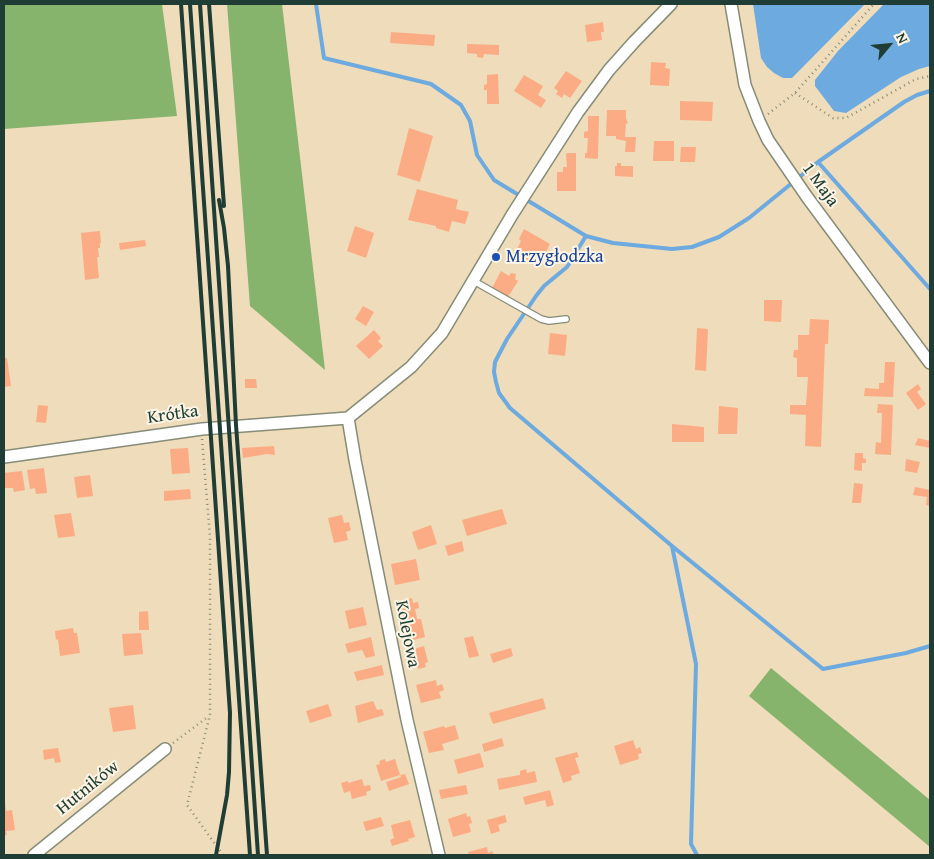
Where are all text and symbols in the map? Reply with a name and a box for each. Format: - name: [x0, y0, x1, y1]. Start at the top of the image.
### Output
- north arrow: [864, 20, 914, 70]
- text: N: [891, 29, 913, 47]
- street label: 1 Maja: [797, 159, 843, 211]
- place label: Mrzygłodzka: [506, 246, 604, 268]
- marker: Mrzygłodzka: [490, 251, 502, 263]
- street label: Krótka: [146, 401, 200, 429]
- street label: Kolejowa: [390, 599, 424, 669]
- street label: Hutników: [52, 756, 124, 820]

